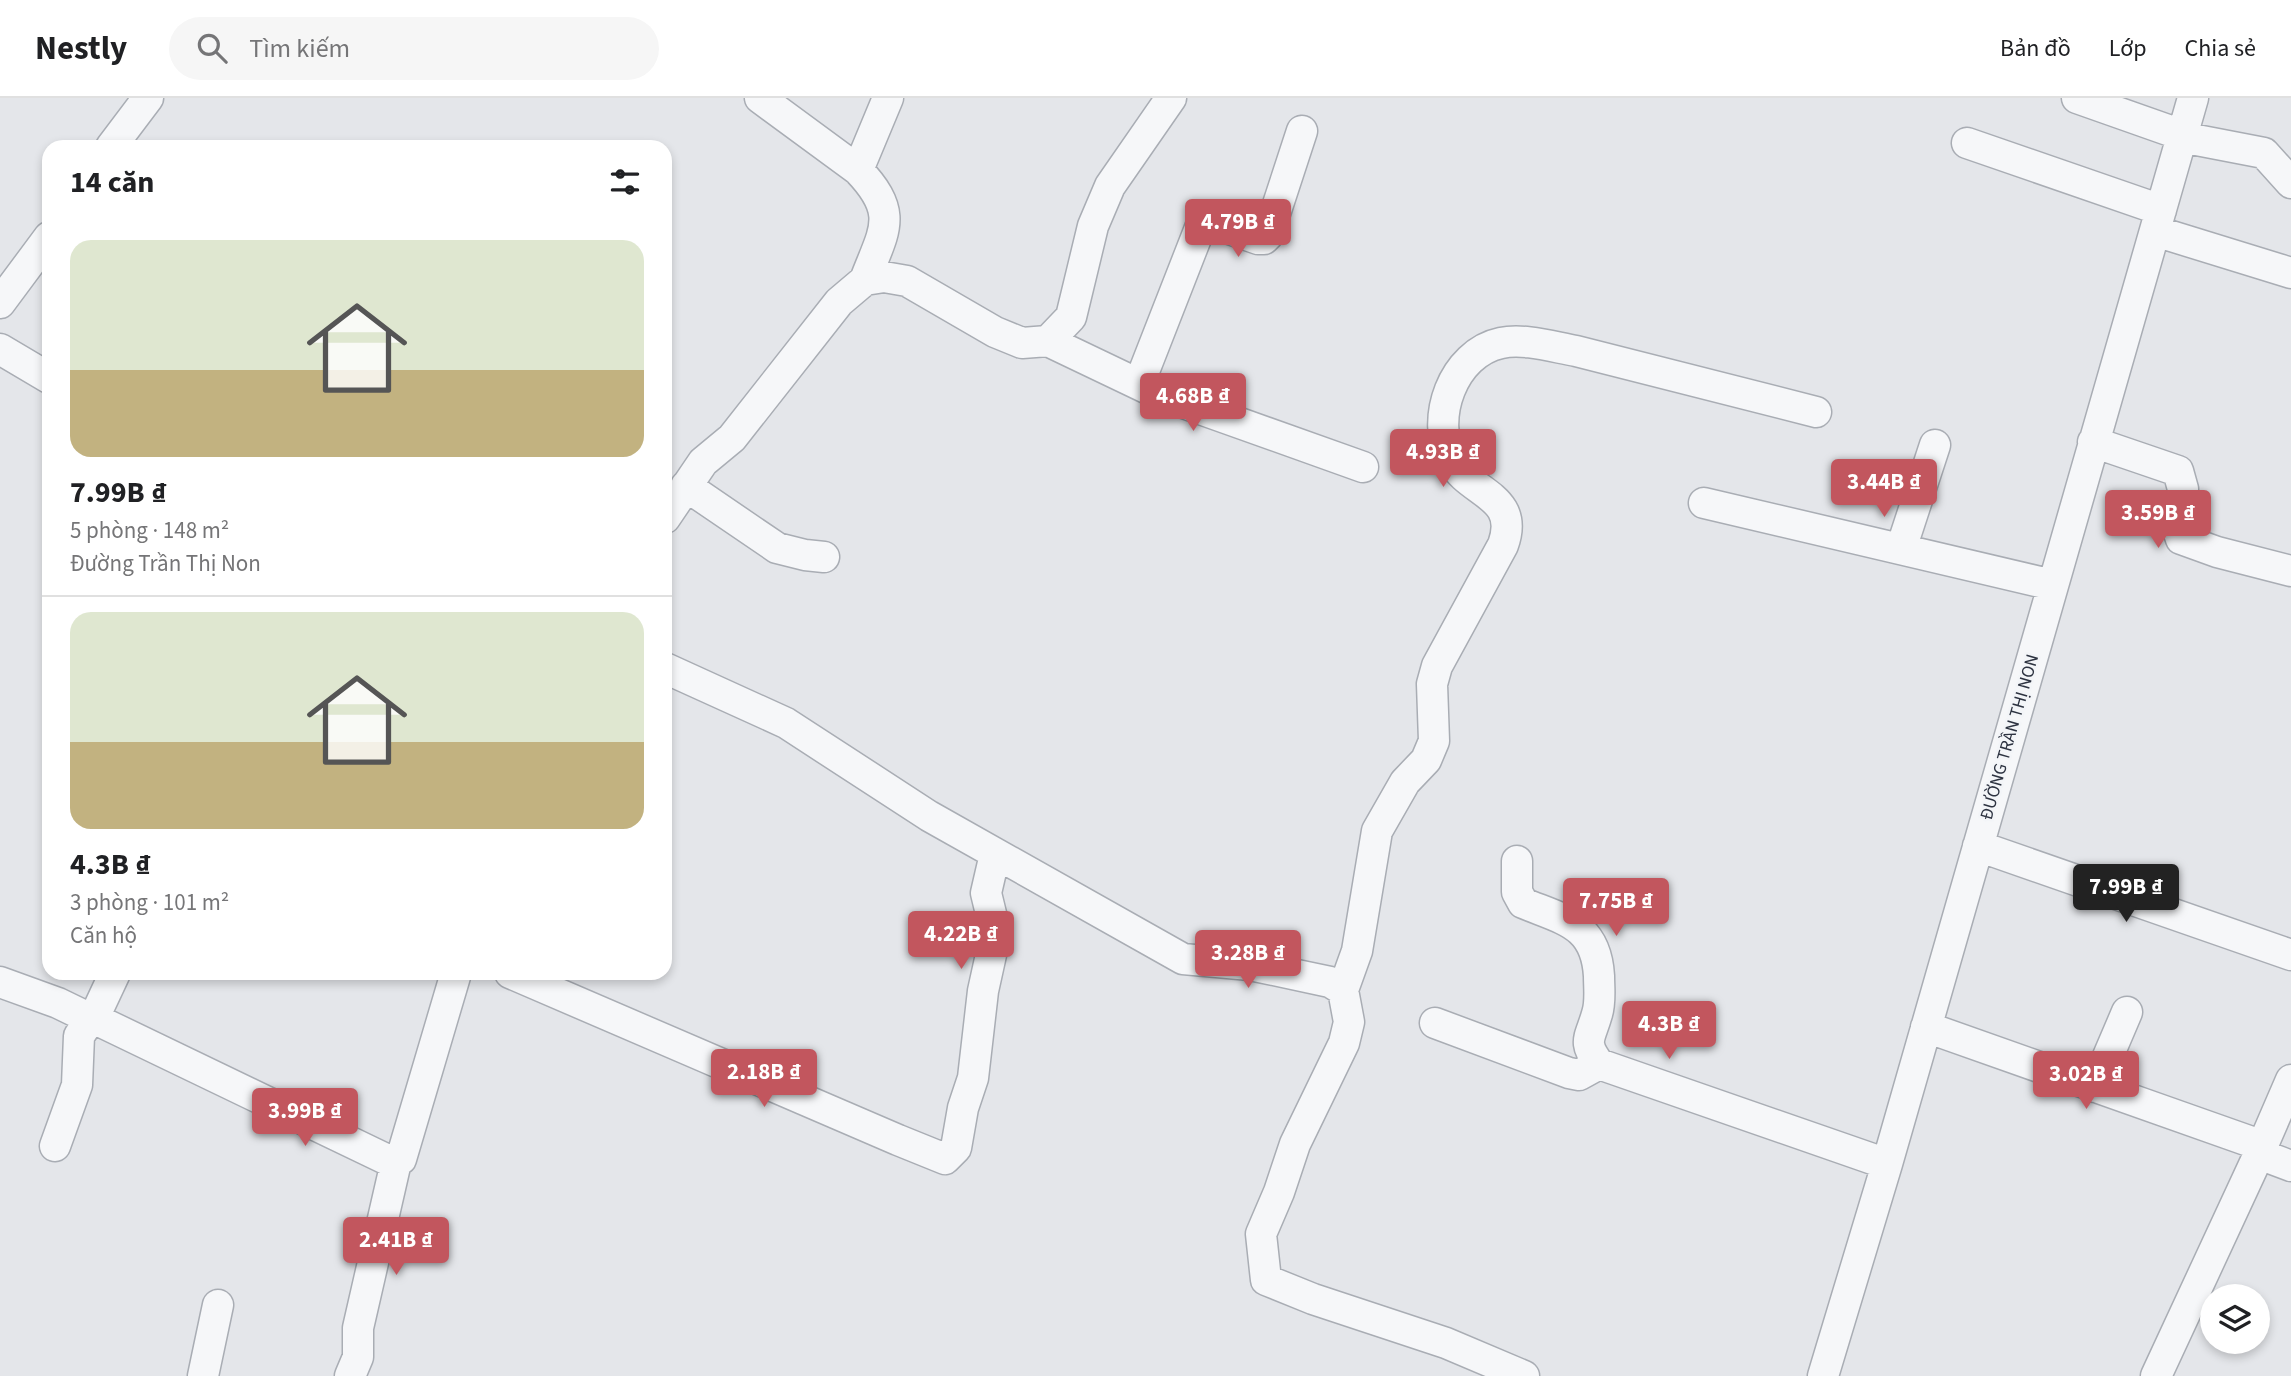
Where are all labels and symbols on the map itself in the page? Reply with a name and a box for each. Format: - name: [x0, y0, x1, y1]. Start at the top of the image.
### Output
- pin: 4.79B ₫: [1173, 200, 1303, 259]
- pin: 4.68B ₫: [1128, 374, 1258, 433]
- pin: 4.93B ₫: [1378, 430, 1508, 489]
- pin: 3.44B ₫: [1819, 460, 1949, 519]
- pin: 3.59B ₫: [2093, 490, 2223, 550]
- street label: ĐƯỜNG TRẦN THỊ NON: [1974, 651, 2045, 823]
- pin: 7.99B ₫: [2061, 864, 2191, 924]
- pin: 7.75B ₫: [1551, 878, 1681, 938]
- pin: 4.22B ₫: [896, 912, 1026, 971]
- pin: 3.28B ₫: [1183, 930, 1313, 990]
- pin: 4.3B ₫: [1612, 1002, 1726, 1061]
- pin: 2.18B ₫: [699, 1049, 829, 1109]
- pin: 3.02B ₫: [2021, 1052, 2151, 1111]
- pin: 3.99B ₫: [240, 1088, 370, 1148]
- pin: 2.41B ₫: [331, 1218, 461, 1277]

